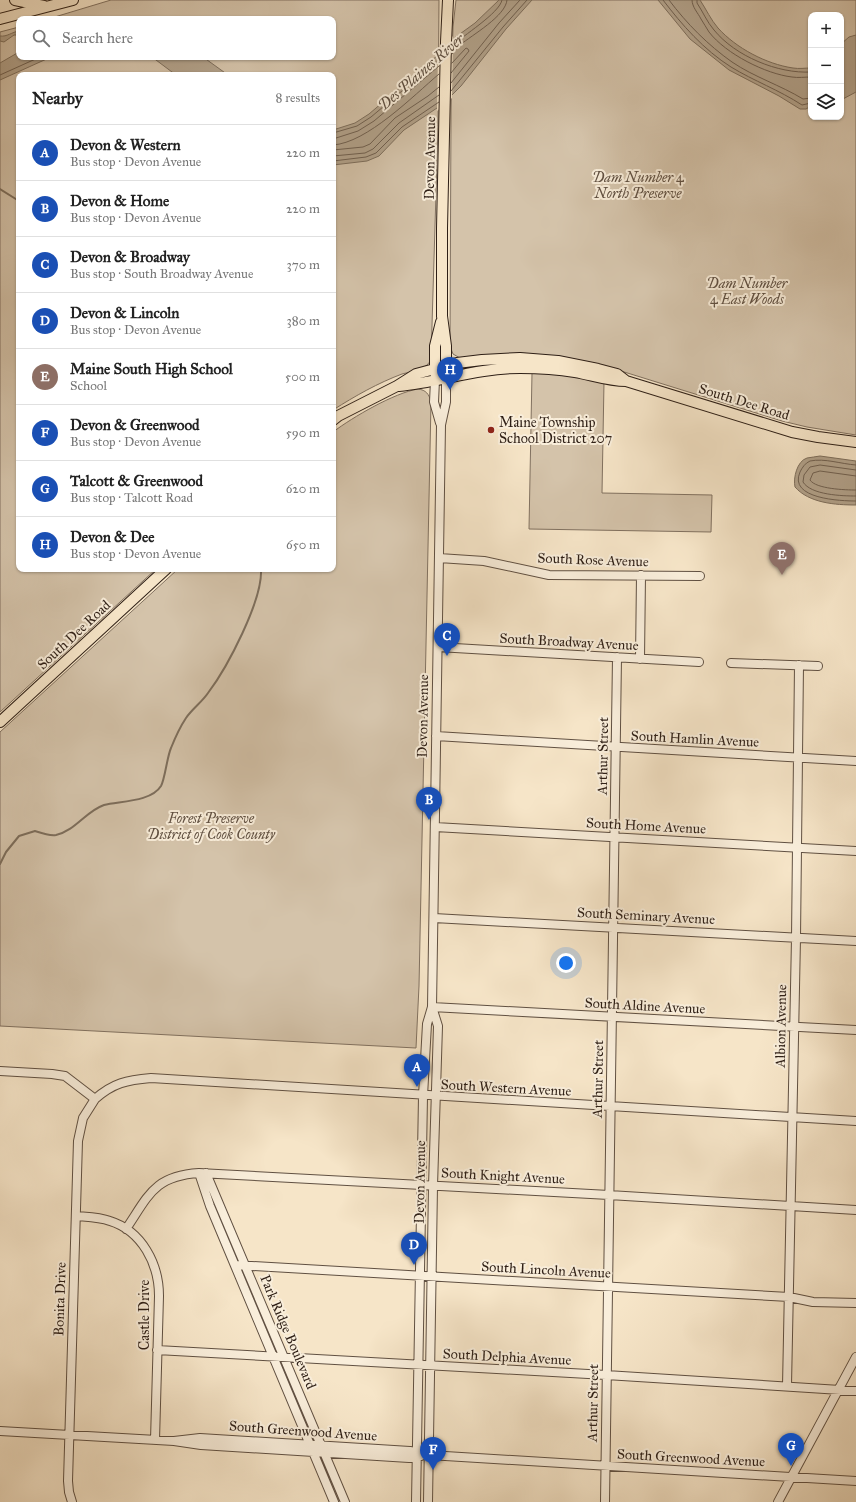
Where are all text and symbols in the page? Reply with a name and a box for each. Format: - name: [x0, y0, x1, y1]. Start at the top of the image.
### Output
- map controls: [808, 12, 844, 120]
- button: +: [808, 12, 844, 48]
- search box: [16, 16, 336, 60]
- icon: search: [30, 27, 52, 49]
- text: Search here: [62, 29, 133, 47]
- water label: Des Plaines River: [374, 29, 468, 114]
- button: −: [808, 48, 844, 84]
- button: layers: [808, 84, 844, 120]
- text: Nearby: [32, 88, 83, 109]
- text: 8 results: [276, 90, 320, 106]
- street label: Devon Avenue: [421, 116, 439, 200]
- text: Devon & Western: [70, 136, 181, 154]
- text: A: [41, 145, 49, 161]
- text: 220 m: [286, 145, 320, 161]
- text: Bus stop · Devon Avenue: [70, 154, 201, 170]
- park label: Dam Number 4 North Preserve: [592, 169, 684, 202]
- text: Devon & Home: [70, 192, 169, 210]
- text: B: [41, 201, 49, 217]
- text: 220 m: [286, 201, 320, 217]
- text: Bus stop · Devon Avenue: [70, 210, 201, 226]
- text: Devon & Broadway: [70, 248, 190, 266]
- text: C: [41, 257, 49, 273]
- text: 370 m: [287, 257, 320, 273]
- text: Bus stop · South Broadway Avenue: [70, 266, 253, 282]
- park label: Dam Number 4 East Woods: [707, 275, 789, 308]
- text: Devon & Lincoln: [70, 304, 180, 322]
- text: D: [40, 313, 50, 329]
- text: 380 m: [287, 313, 320, 329]
- text: Bus stop · Devon Avenue: [70, 322, 201, 338]
- pin: H: [437, 357, 463, 390]
- text: Maine South High School: [70, 360, 233, 378]
- text: E: [40, 369, 50, 385]
- text: 500 m: [285, 369, 320, 385]
- text: School: [70, 378, 107, 394]
- street label: South Dee Road: [697, 380, 791, 424]
- place label: Maine Township School District 207: [499, 414, 612, 447]
- text: Devon & Greenwood: [70, 416, 200, 434]
- text: F: [41, 425, 49, 441]
- text: 590 m: [286, 425, 320, 441]
- marker: Maine Township School District 207: [486, 425, 496, 435]
- text: Bus stop · Devon Avenue: [70, 434, 201, 450]
- text: Talcott & Greenwood: [70, 472, 203, 490]
- text: G: [40, 481, 50, 497]
- text: 620 m: [286, 481, 320, 497]
- text: Bus stop · Talcott Road: [70, 490, 193, 506]
- text: Devon & Dee: [70, 528, 154, 546]
- text: H: [39, 537, 51, 553]
- text: 650 m: [286, 537, 320, 553]
- pin: E: [769, 542, 795, 575]
- text: Bus stop · Devon Avenue: [70, 546, 201, 562]
- street label: South Rose Avenue: [537, 550, 649, 570]
- street label: South Dee Road: [34, 597, 114, 673]
- pin: C: [434, 623, 460, 656]
- street label: South Broadway Avenue: [499, 630, 639, 654]
- street label: Devon Avenue: [414, 674, 432, 758]
- street label: Arthur Street: [594, 717, 612, 796]
- street label: South Hamlin Avenue: [630, 727, 760, 751]
- pin: B: [416, 787, 442, 820]
- park label: Forest Preserve District of Cook County: [147, 810, 276, 843]
- street label: South Home Avenue: [586, 814, 707, 838]
- street label: South Seminary Avenue: [577, 904, 716, 928]
- your location: [556, 953, 576, 973]
- street label: Albion Avenue: [772, 984, 790, 1069]
- street label: South Aldine Avenue: [584, 994, 706, 1018]
- street label: Arthur Street: [589, 1040, 607, 1119]
- pin: A: [404, 1054, 430, 1087]
- street label: South Western Avenue: [440, 1076, 572, 1100]
- street label: Devon Avenue: [411, 1140, 429, 1224]
- street label: South Knight Avenue: [441, 1164, 566, 1188]
- pin: D: [401, 1232, 427, 1265]
- street label: South Lincoln Avenue: [481, 1258, 611, 1282]
- street label: Bonita Drive: [50, 1262, 70, 1336]
- street label: Park Ridge Boulevard: [256, 1272, 320, 1392]
- street label: Castle Drive: [136, 1280, 153, 1350]
- street label: South Delphia Avenue: [442, 1345, 572, 1369]
- street label: Arthur Street: [584, 1364, 602, 1443]
- street label: South Greenwood Avenue: [228, 1417, 378, 1445]
- pin: G: [778, 1433, 804, 1466]
- pin: F: [420, 1437, 446, 1470]
- street label: South Greenwood Avenue: [616, 1446, 766, 1470]

